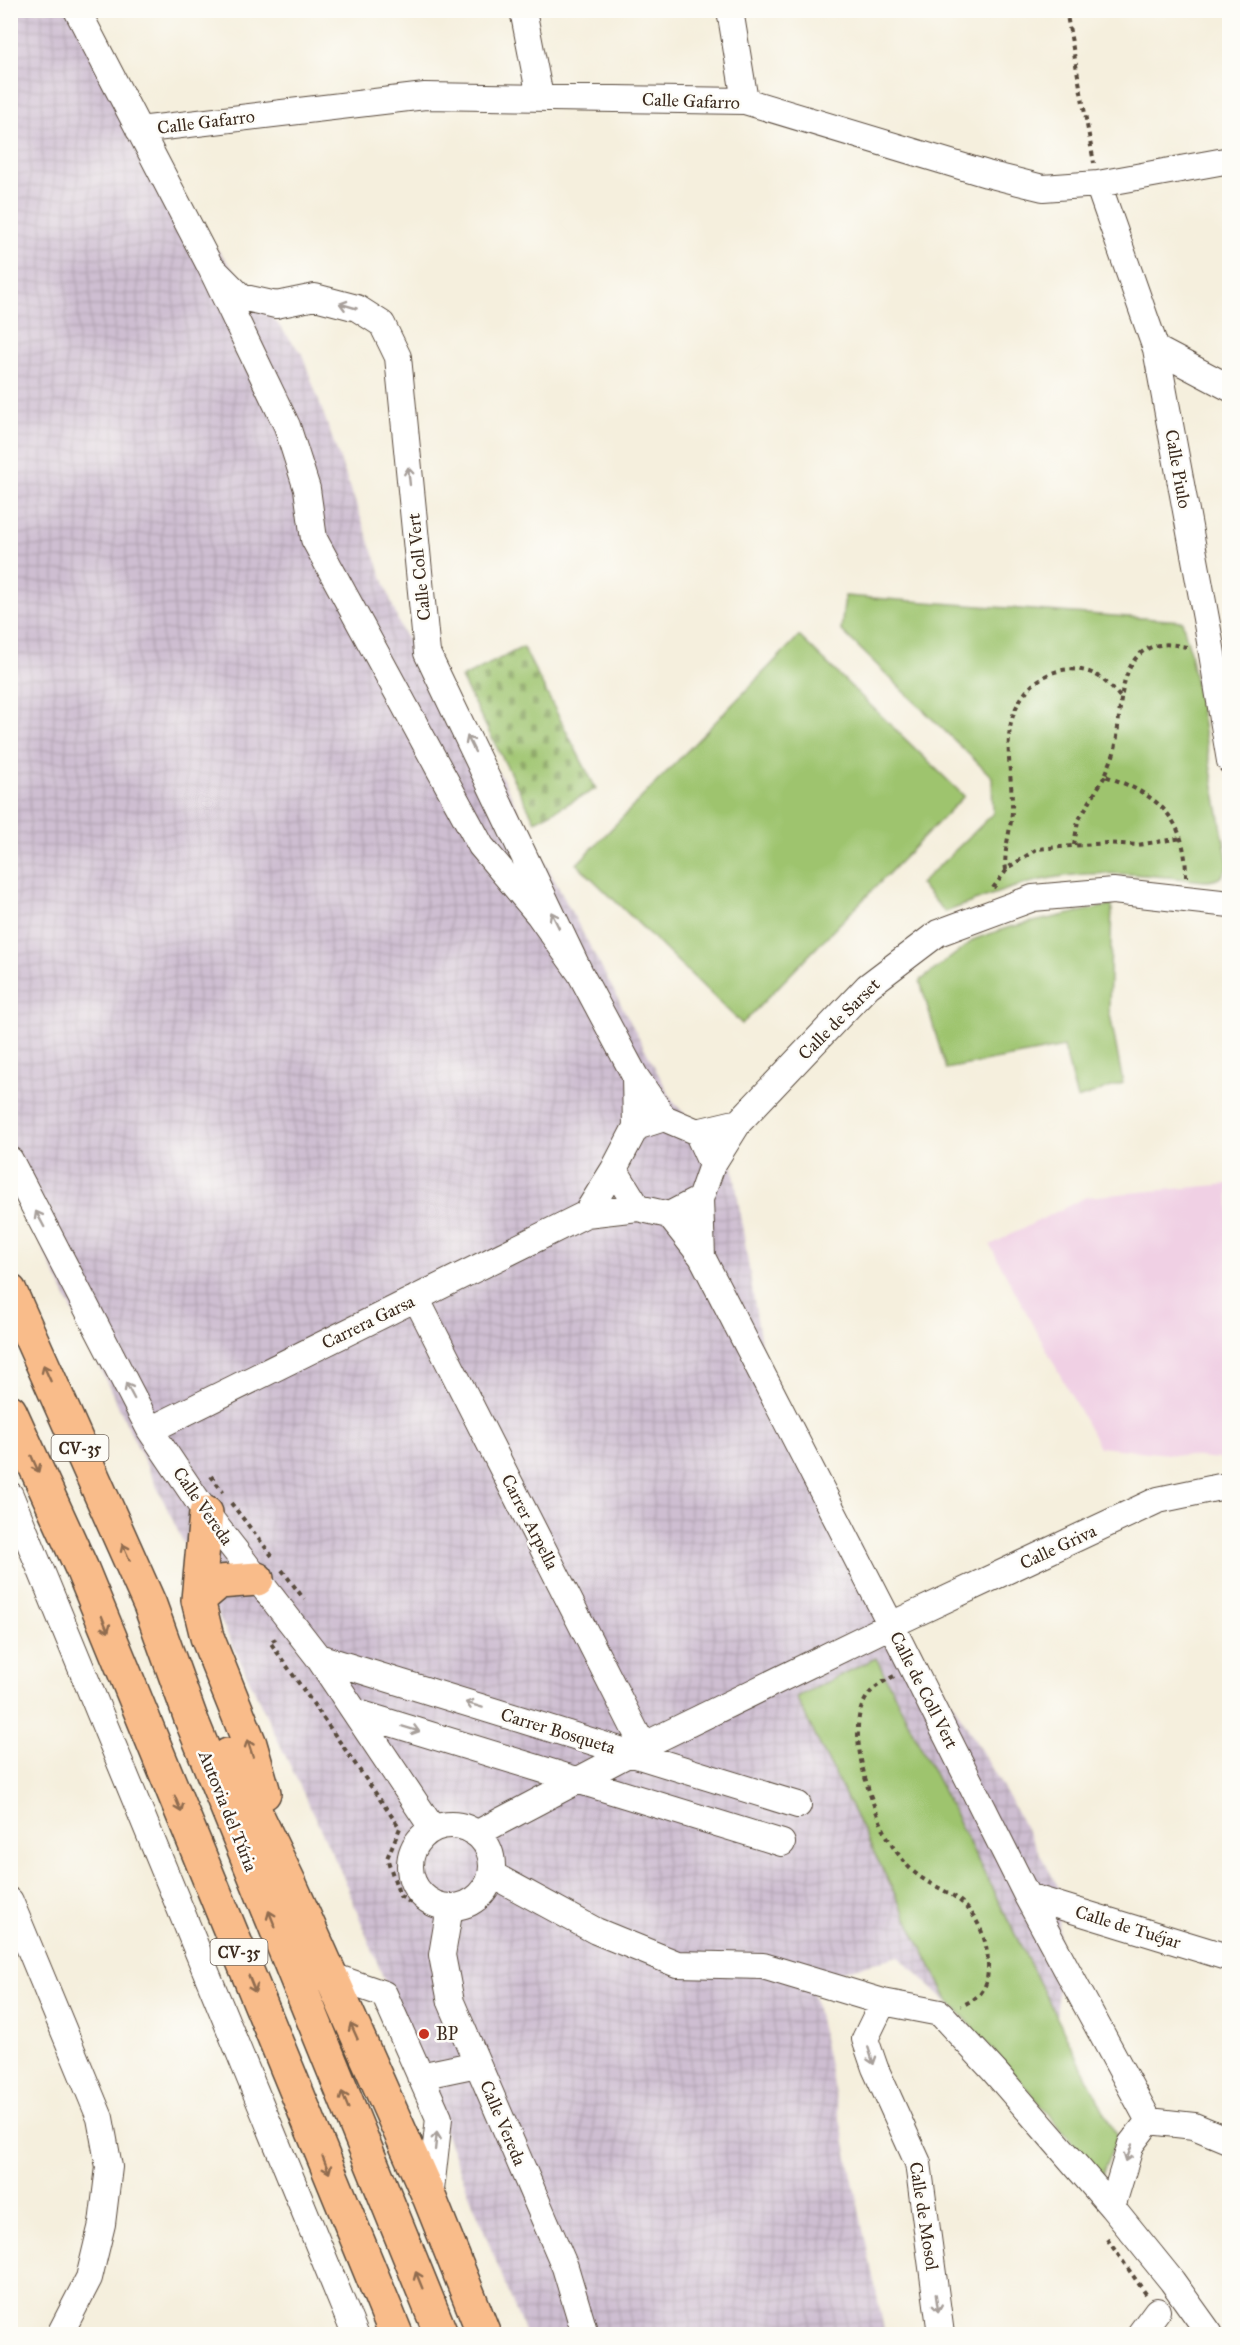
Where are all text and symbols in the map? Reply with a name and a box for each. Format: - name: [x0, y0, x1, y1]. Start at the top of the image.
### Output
- street label: Calle Gafarro: [642, 88, 740, 114]
- street label: Calle Gafarro: [156, 105, 256, 139]
- one-way arrow: [339, 300, 358, 311]
- street label: Calle Piulo: [1160, 428, 1196, 510]
- one-way arrow: [404, 467, 415, 487]
- street label: Calle Coll Vert: [402, 512, 436, 622]
- one-way arrow: [464, 736, 476, 754]
- one-way arrow: [548, 912, 560, 930]
- street label: Calle de Sarset: [794, 973, 885, 1064]
- one-way arrow: [34, 1210, 45, 1228]
- street label: Carrera Garsa: [318, 1290, 418, 1354]
- one-way arrow: [41, 1365, 52, 1383]
- one-way arrow: [124, 1383, 136, 1401]
- road number: CV-35: [52, 1435, 109, 1461]
- one-way arrow: [29, 1455, 41, 1473]
- street label: Calle Vereda: [168, 1463, 238, 1550]
- street label: Carrer Arpella: [497, 1471, 564, 1574]
- street label: Calle Griva: [1016, 1520, 1100, 1574]
- one-way arrow: [120, 1543, 131, 1561]
- one-way arrow: [100, 1614, 111, 1632]
- street label: Calle de Coll Vert: [885, 1628, 963, 1753]
- one-way arrow: [464, 1699, 483, 1710]
- street label: Carrer Bosqueta: [498, 1703, 618, 1760]
- one-way arrow: [401, 1724, 420, 1735]
- one-way arrow: [244, 1739, 255, 1758]
- street label: Autovia del Túria: [193, 1746, 262, 1875]
- one-way arrow: [173, 1794, 184, 1813]
- street label: Calle de Tuéjar: [1073, 1901, 1184, 1954]
- one-way arrow: [266, 1910, 277, 1929]
- road number: CV-35: [210, 1939, 268, 1965]
- one-way arrow: [247, 1975, 258, 1993]
- one-way arrow: [348, 2022, 359, 2040]
- place label: BP: [436, 2023, 458, 2045]
- marker: BP: [417, 2027, 431, 2041]
- one-way arrow: [867, 2046, 878, 2065]
- street label: Calle Vereda: [475, 2077, 531, 2169]
- one-way arrow: [339, 2091, 350, 2109]
- one-way arrow: [431, 2131, 442, 2151]
- one-way arrow: [1123, 2143, 1134, 2162]
- one-way arrow: [321, 2155, 332, 2174]
- street label: Calle de Mosol: [905, 2160, 943, 2272]
- one-way arrow: [413, 2272, 424, 2290]
- one-way arrow: [932, 2292, 943, 2312]

